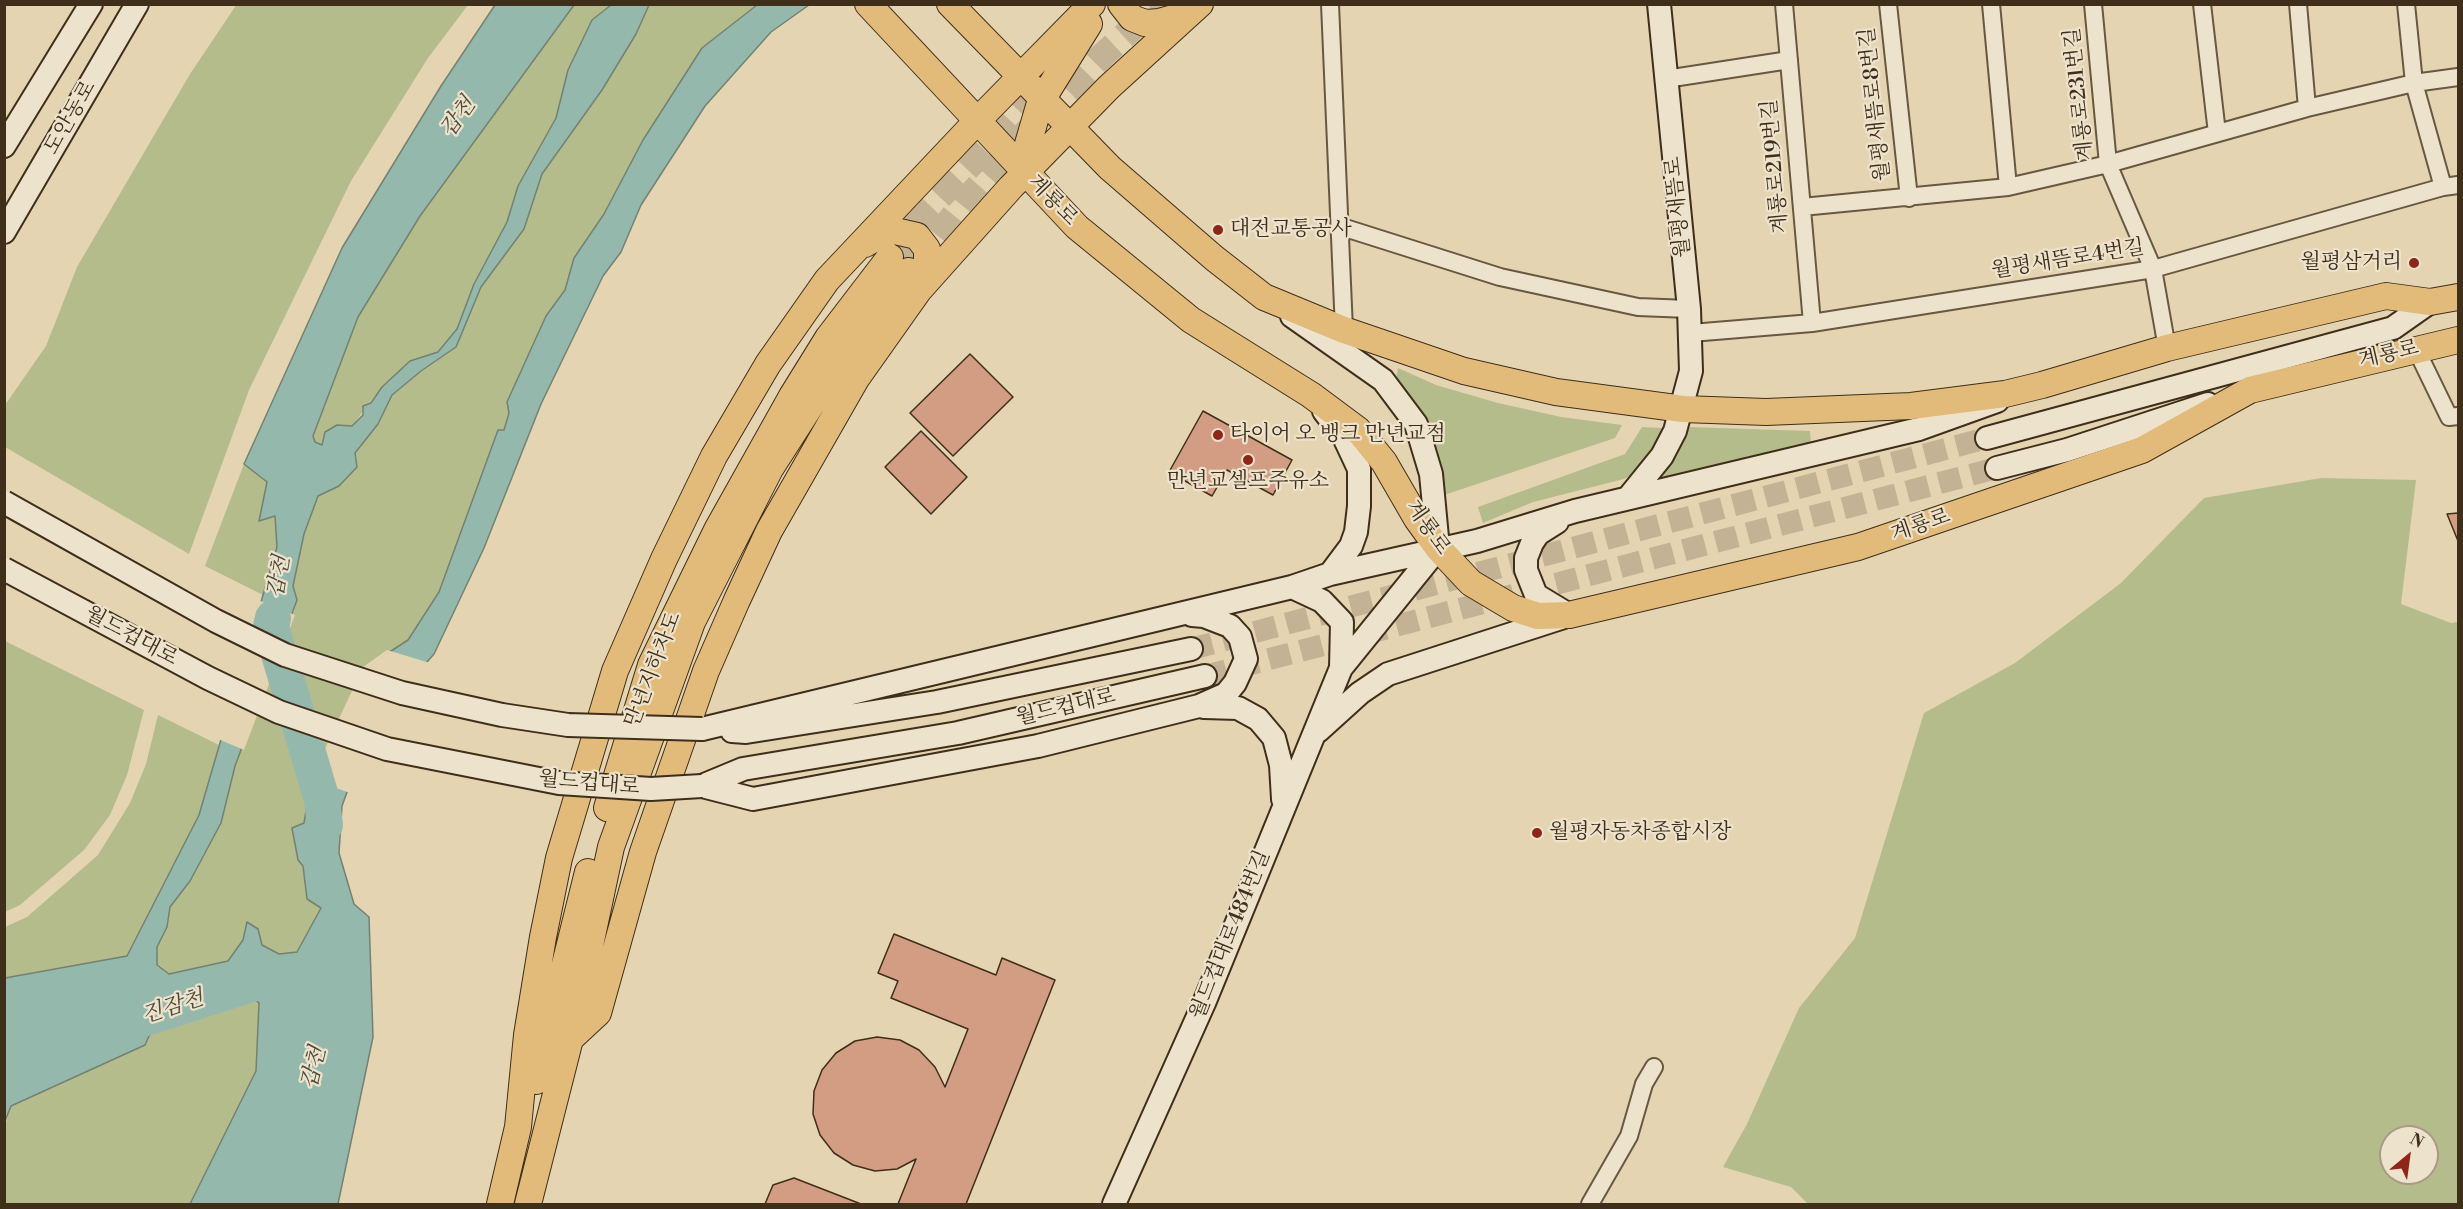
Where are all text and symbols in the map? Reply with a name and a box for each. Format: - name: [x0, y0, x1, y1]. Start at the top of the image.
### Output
- street label: 월평새뜸로8번길: [1855, 26, 1897, 182]
- street label: 계룡로231번길: [2060, 26, 2100, 162]
- street label: 도안동로: [40, 77, 102, 159]
- water label: 갑천: [436, 93, 482, 143]
- street label: 계룡로219번길: [1758, 98, 1794, 234]
- street label: 월평새뜸로: [1661, 155, 1697, 259]
- street label: 계룡로: [1022, 170, 1082, 232]
- place label: 대전교통공사: [1230, 217, 1352, 243]
- marker: 대전교통공사: [1211, 223, 1225, 237]
- street label: 월평새뜸로4번길: [1990, 235, 2146, 285]
- place label: 월평삼거리: [2301, 250, 2402, 276]
- marker: 월평삼거리: [2407, 256, 2421, 270]
- street label: 계룡로: [2357, 336, 2421, 374]
- place label: 타이어 오 뱅크 만년교점: [1230, 422, 1446, 448]
- marker: 타이어 오 뱅크 만년교점: [1211, 428, 1225, 442]
- marker: 만년교셀프주유소: [1241, 453, 1255, 467]
- place label: 만년교셀프주유소: [1167, 469, 1329, 495]
- street label: 계룡로: [1399, 496, 1455, 560]
- street label: 계룡로: [1888, 504, 1954, 548]
- water label: 갑천: [263, 554, 297, 600]
- street label: 월드컵대로: [80, 602, 182, 672]
- street label: 만년지하차도: [620, 609, 688, 731]
- street label: 월드컵대로: [1014, 684, 1118, 732]
- street label: 월드컵대로: [537, 767, 641, 801]
- place label: 월평자동차종합시장: [1549, 820, 1732, 846]
- marker: 월평자동차종합시장: [1530, 826, 1544, 840]
- street label: 월드컵대로484번길: [1186, 847, 1276, 1023]
- water label: 진잠천: [139, 986, 207, 1030]
- water label: 갑천: [297, 1044, 333, 1092]
- north arrow: [2379, 1125, 2439, 1185]
- text: N: [2406, 1129, 2427, 1153]

